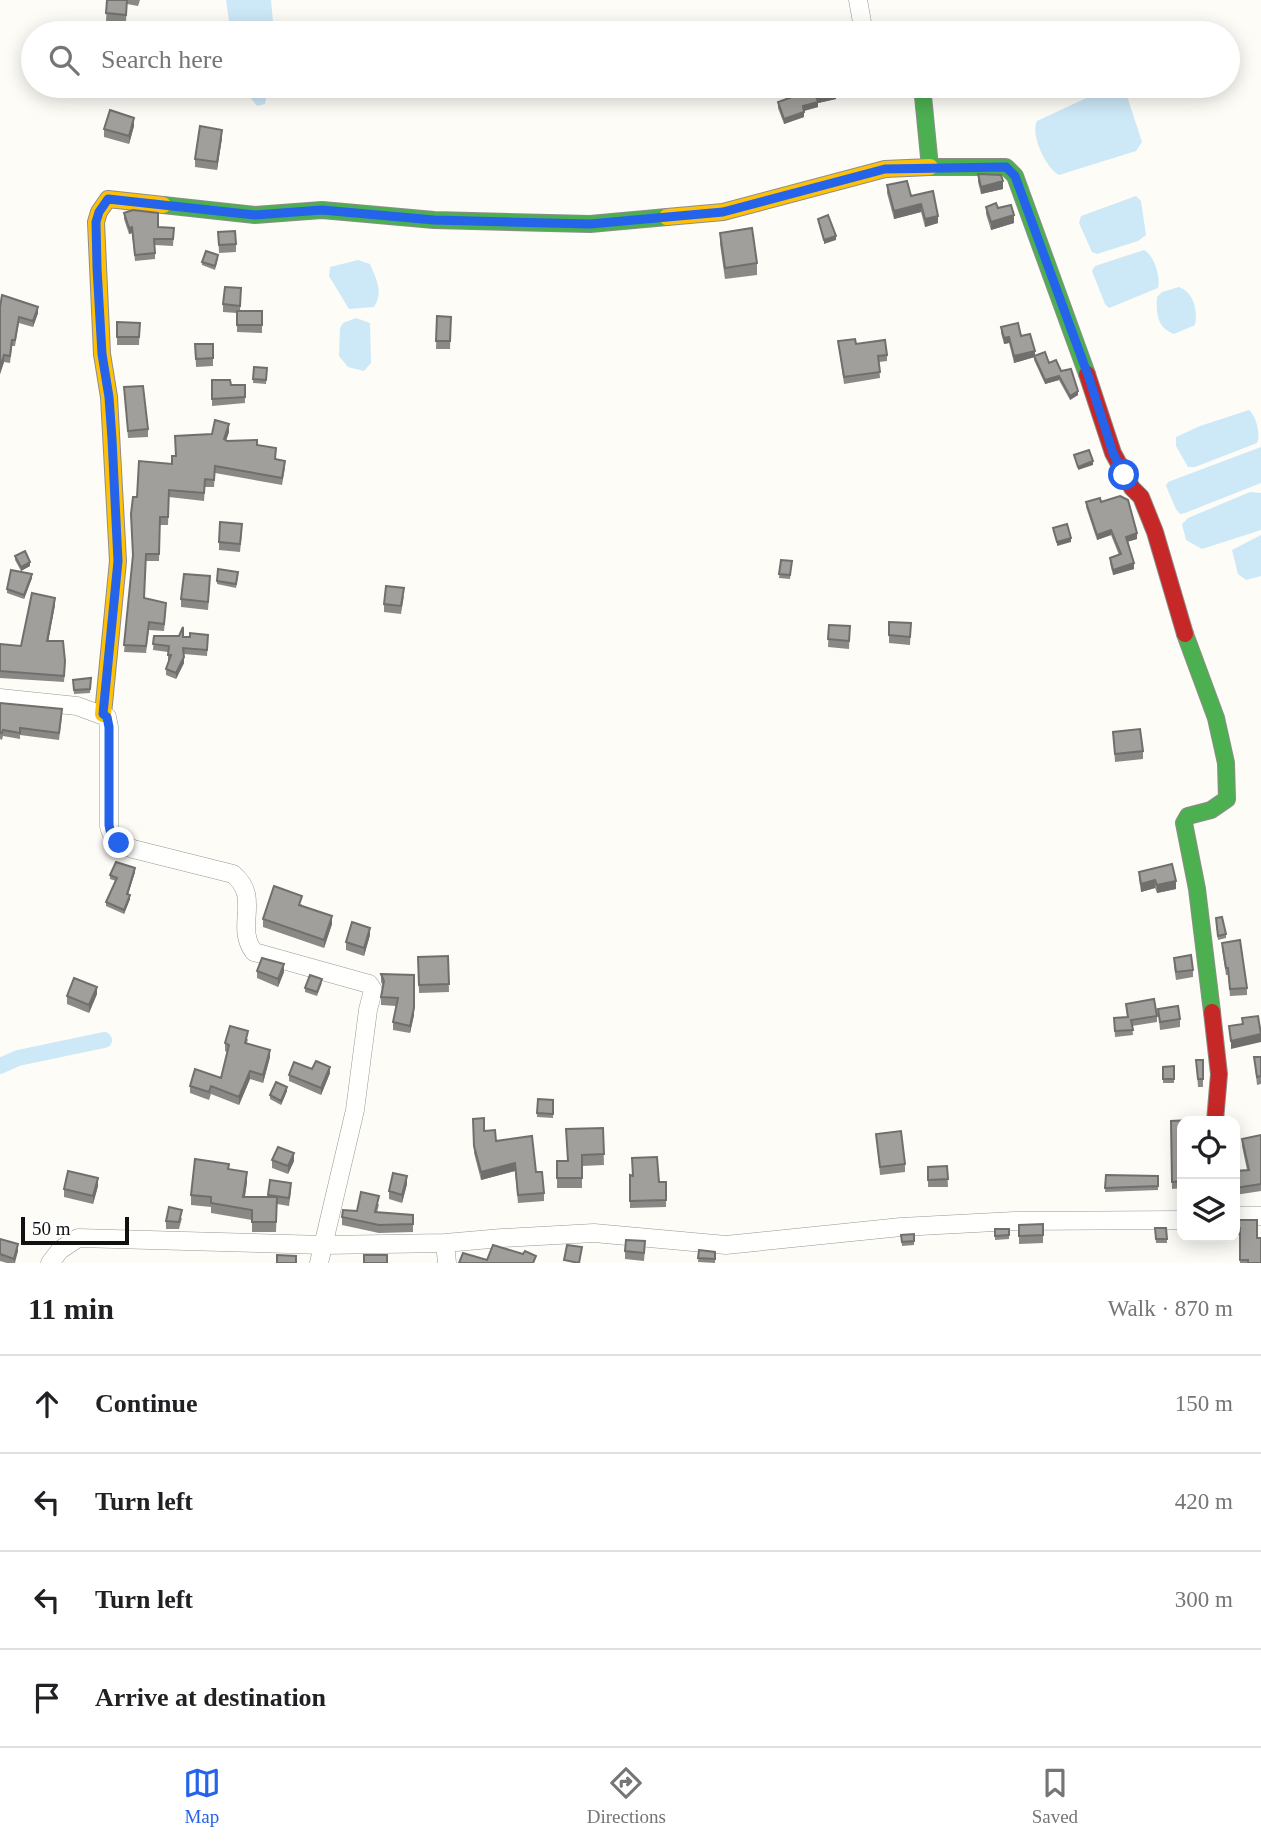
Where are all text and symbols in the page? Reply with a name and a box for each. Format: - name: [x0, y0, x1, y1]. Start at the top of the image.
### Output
- search box: [21, 21, 1240, 98]
- icon: search: [45, 41, 83, 79]
- text: Search here: [101, 45, 223, 74]
- route start: [1108, 459, 1139, 490]
- route end: [103, 827, 134, 858]
- map controls: [1177, 1116, 1240, 1242]
- button: locate: [1177, 1116, 1240, 1179]
- button: layers: [1177, 1179, 1240, 1242]
- scale bar: [21, 1214, 130, 1246]
- text: 50 m: [32, 1218, 71, 1239]
- text: 11 min: [28, 1292, 114, 1325]
- text: Walk · 870 m: [1108, 1296, 1233, 1321]
- icon: ahead: [28, 1385, 66, 1423]
- text: Continue: [95, 1389, 198, 1418]
- text: 150 m: [1175, 1391, 1233, 1416]
- icon: left: [28, 1483, 66, 1521]
- text: Turn left: [95, 1487, 193, 1516]
- text: 420 m: [1175, 1489, 1233, 1514]
- icon: left: [28, 1581, 66, 1619]
- text: Turn left: [95, 1585, 193, 1614]
- text: 300 m: [1175, 1587, 1233, 1612]
- icon: arrive: [28, 1679, 66, 1717]
- text: Arrive at destination: [95, 1683, 326, 1712]
- tab: Map: [183, 1764, 221, 1828]
- tab: Directions: [587, 1764, 666, 1828]
- tab: Saved: [1032, 1764, 1078, 1828]

